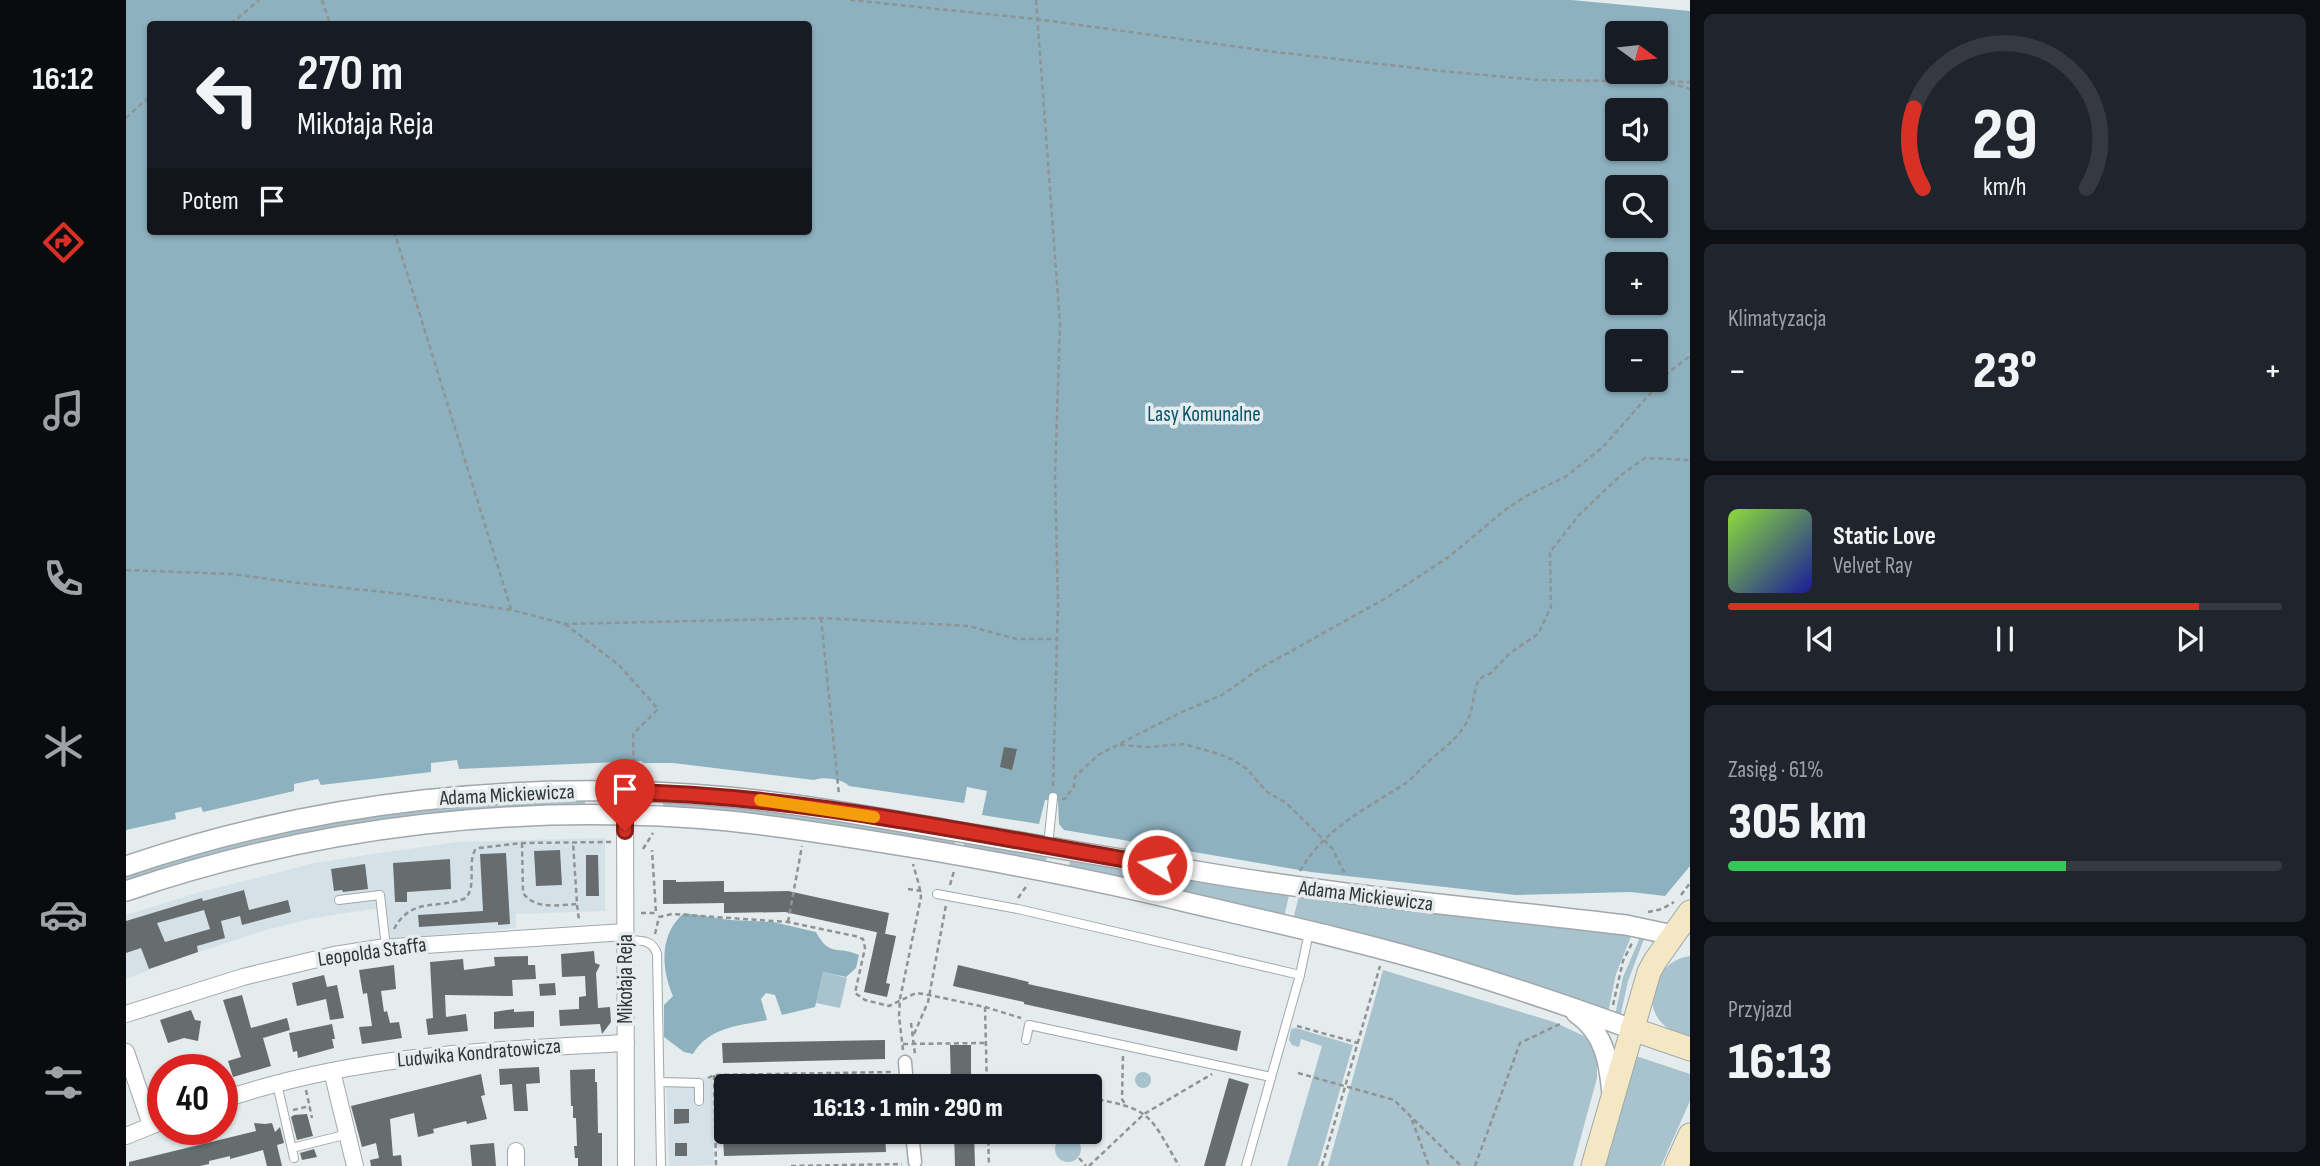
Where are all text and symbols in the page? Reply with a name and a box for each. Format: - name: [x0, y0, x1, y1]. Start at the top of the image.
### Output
- north arrow: [1605, 21, 1668, 84]
- map controls: [1605, 21, 1668, 392]
- text: 270 m: [297, 45, 403, 104]
- icon: left: [182, 49, 273, 140]
- text: 16:12: [32, 60, 94, 99]
- text: 29: [1972, 93, 2038, 181]
- button: sound: [1605, 98, 1668, 161]
- text: Mikołaja Reja: [297, 105, 434, 144]
- text: km/h: [1983, 172, 2027, 203]
- button: search: [1605, 175, 1668, 238]
- icon: arrive: [253, 182, 291, 220]
- text: Potem: [182, 186, 239, 217]
- icon: directions: [39, 218, 88, 267]
- button: +: [1605, 252, 1668, 315]
- text: Klimatyzacja: [1728, 305, 1826, 333]
- button: −: [1605, 329, 1668, 392]
- text: 23°: [1973, 340, 2037, 403]
- text: −: [1728, 349, 1747, 394]
- text: +: [2263, 349, 2282, 394]
- icon: music: [39, 386, 88, 435]
- park label: Lasy Komunalne: [1147, 402, 1261, 427]
- text: Static Love: [1833, 521, 1936, 552]
- text: Velvet Ray: [1833, 552, 1913, 580]
- icon: phone: [39, 554, 88, 603]
- icon: previous: [1801, 620, 1839, 658]
- icon: pause: [1986, 620, 2024, 658]
- icon: next: [2171, 620, 2209, 658]
- icon: climate: [39, 722, 88, 771]
- text: Zasięg · 61%: [1728, 756, 1824, 784]
- pin: [595, 759, 655, 831]
- icon: arrive: [606, 770, 644, 808]
- street label: Adama Mickiewicza: [438, 779, 575, 811]
- text: 305 km: [1728, 791, 1867, 854]
- position arrow: [1120, 828, 1194, 902]
- street label: Adama Mickiewicza: [1296, 875, 1435, 917]
- icon: car: [39, 890, 88, 939]
- street label: Leopolda Staffa: [316, 932, 428, 972]
- street label: Mikołaja Reja: [613, 934, 638, 1024]
- text: Przyjazd: [1728, 996, 1792, 1024]
- text: 16:13: [1728, 1031, 1832, 1094]
- street label: Ludwika Kondratowicza: [396, 1033, 562, 1073]
- speed limit sign: 40: [147, 1054, 238, 1145]
- icon: filters: [39, 1058, 88, 1107]
- text: 16:13 · 1 min · 290 m: [813, 1093, 1003, 1124]

